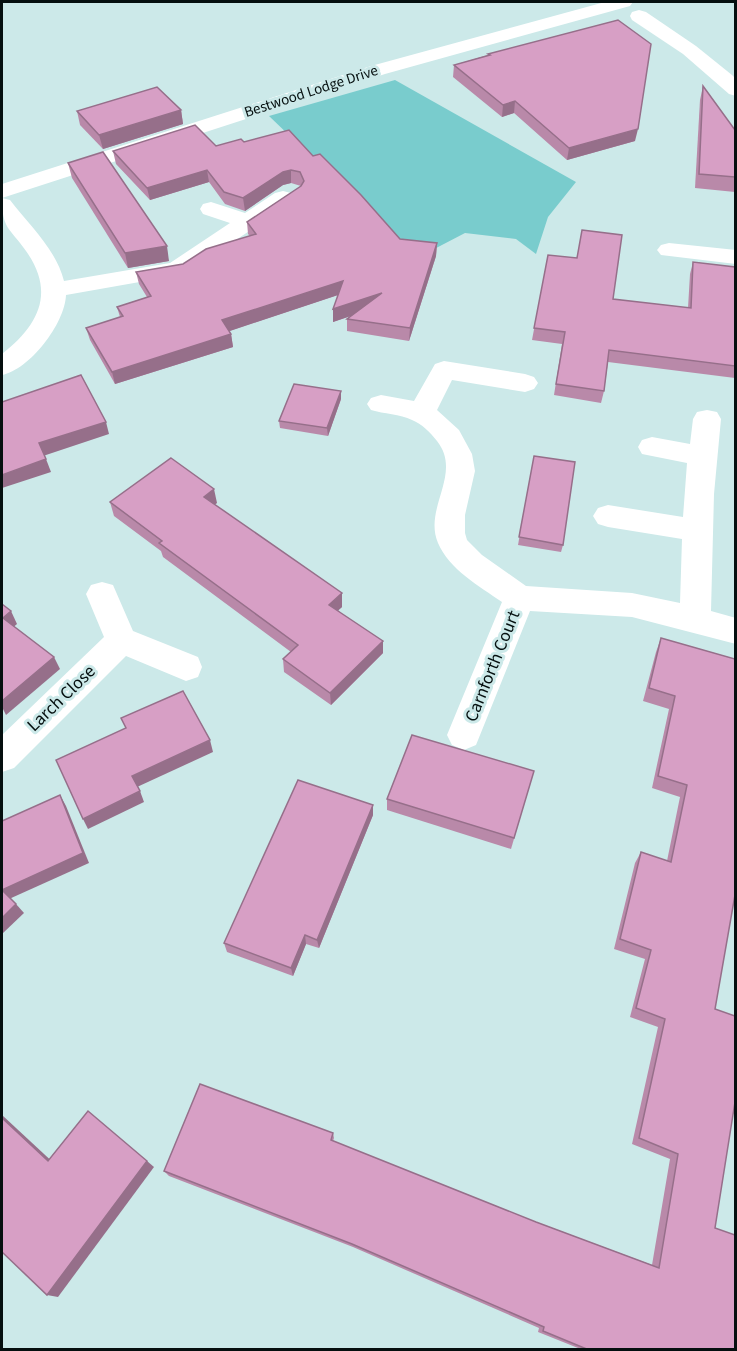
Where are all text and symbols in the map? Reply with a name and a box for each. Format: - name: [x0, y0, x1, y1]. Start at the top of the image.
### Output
- street label: Bestwood Lodge Drive: [242, 60, 381, 123]
- street label: Carnforth Court: [459, 607, 526, 726]
- street label: Larch Close: [22, 659, 101, 737]

